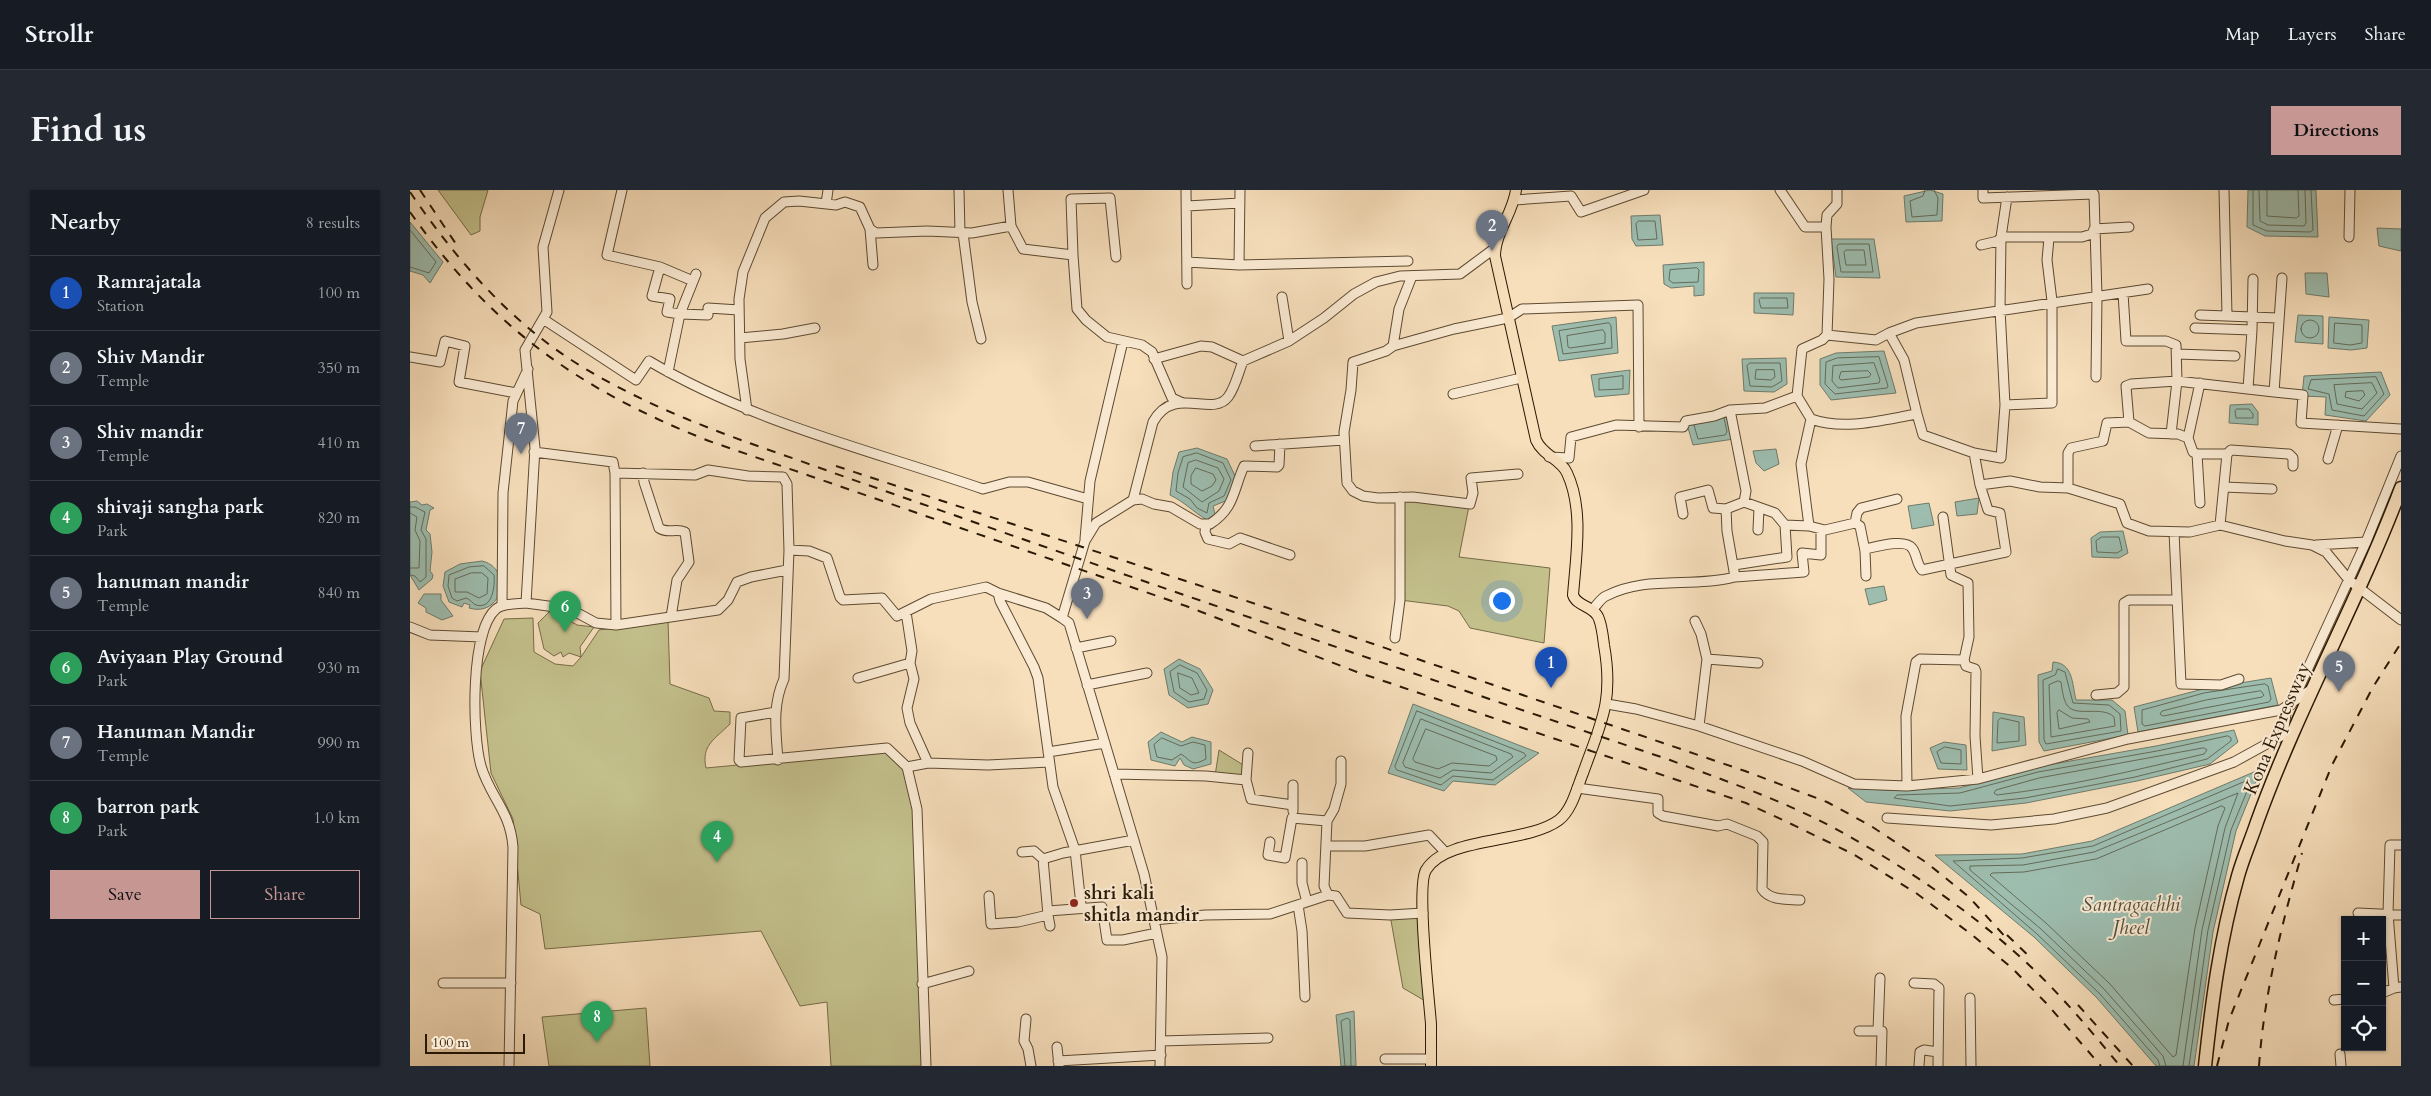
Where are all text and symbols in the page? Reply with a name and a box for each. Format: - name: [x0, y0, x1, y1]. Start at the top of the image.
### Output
- text: Strollr: [25, 18, 93, 51]
- text: Map: [2225, 22, 2260, 47]
- text: Layers: [2288, 22, 2337, 47]
- text: Share: [2365, 22, 2406, 47]
- text: Find us: [30, 106, 146, 154]
- button: Directions: [2271, 106, 2401, 155]
- text: Nearby: [50, 208, 121, 237]
- pin: 2: [1476, 210, 1508, 251]
- text: 8 results: [306, 212, 360, 234]
- text: Ramrajatala: [97, 269, 201, 295]
- text: 1: [62, 282, 70, 304]
- text: 100 m: [318, 282, 360, 304]
- text: Station: [97, 295, 144, 317]
- text: Shiv Mandir: [97, 344, 204, 370]
- text: 2: [62, 357, 70, 379]
- text: 350 m: [318, 357, 360, 379]
- text: Temple: [97, 370, 149, 392]
- pin: 7: [505, 413, 537, 454]
- text: Shiv mandir: [97, 419, 203, 445]
- text: 3: [62, 432, 70, 454]
- text: 410 m: [318, 432, 360, 454]
- text: Temple: [97, 445, 149, 467]
- text: shivaji sangha park: [97, 494, 264, 520]
- text: 4: [62, 507, 70, 529]
- text: 820 m: [318, 507, 360, 529]
- text: Park: [97, 520, 128, 542]
- text: hanuman mandir: [97, 569, 249, 595]
- pin: 3: [1071, 578, 1103, 619]
- text: 5: [62, 582, 70, 604]
- text: 840 m: [318, 582, 360, 604]
- your location: [1489, 588, 1515, 614]
- pin: 6: [549, 591, 581, 632]
- text: Temple: [97, 595, 149, 617]
- text: Aviyaan Play Ground: [97, 644, 283, 670]
- pin: 1: [1535, 647, 1567, 688]
- pin: 5: [2323, 651, 2355, 692]
- text: 6: [62, 657, 70, 679]
- text: 930 m: [318, 657, 360, 679]
- street label: Kona Expressway: [2237, 658, 2317, 799]
- text: Park: [97, 670, 128, 692]
- text: Hanuman Mandir: [97, 719, 255, 745]
- text: 7: [62, 732, 70, 754]
- text: 990 m: [318, 732, 360, 754]
- text: Temple: [97, 745, 149, 767]
- text: barron park: [97, 794, 200, 820]
- text: 8: [62, 807, 70, 829]
- text: 1.0 km: [313, 807, 360, 829]
- text: Park: [97, 820, 128, 842]
- pin: 4: [701, 821, 733, 862]
- button: Save: [50, 870, 200, 919]
- button: Share: [210, 870, 360, 919]
- place label: shri kali shitla mandir: [1084, 880, 1199, 928]
- water label: Santragachhi Jheel: [2082, 891, 2181, 941]
- marker: shri kali shitla mandir: [1068, 897, 1080, 909]
- map controls: [2341, 916, 2386, 1051]
- button: +: [2341, 916, 2386, 961]
- button: −: [2341, 961, 2386, 1006]
- pin: 8: [581, 1001, 613, 1042]
- button: locate: [2341, 1006, 2386, 1051]
- scale bar: [425, 1031, 525, 1054]
- text: 100 m: [432, 1033, 469, 1052]

